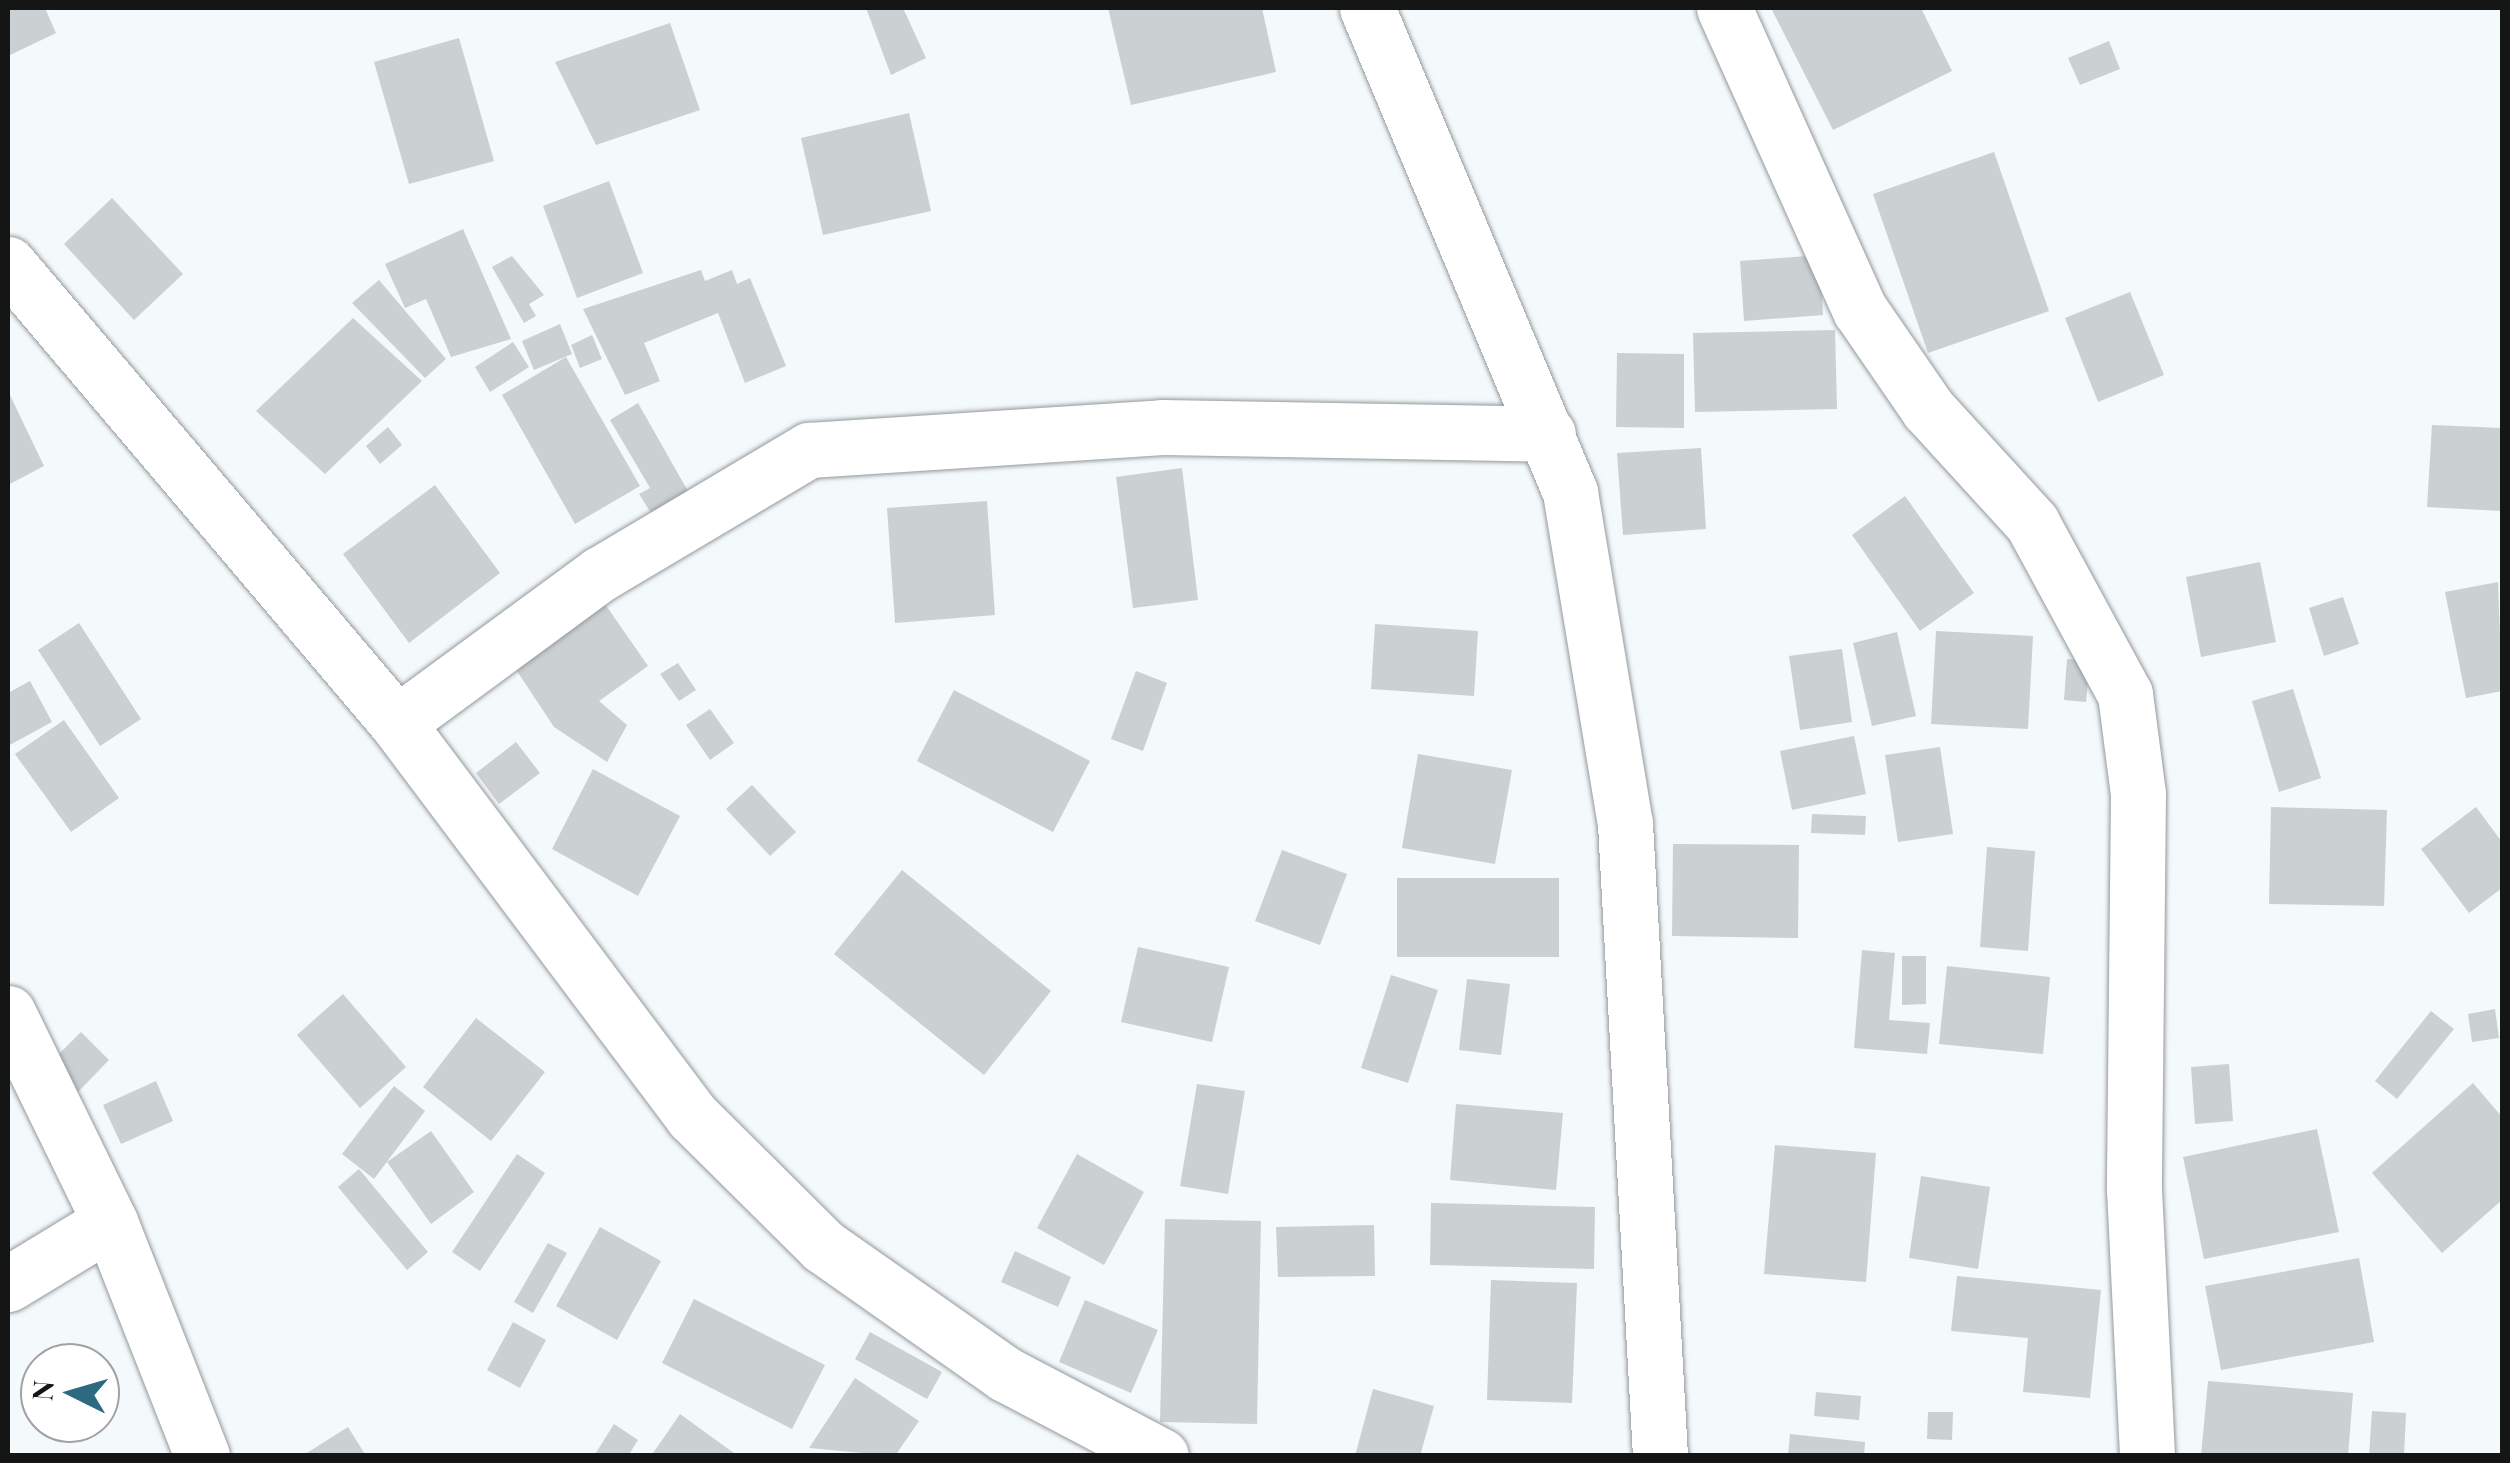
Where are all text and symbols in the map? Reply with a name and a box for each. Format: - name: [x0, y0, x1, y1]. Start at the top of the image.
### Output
- north arrow: [20, 1343, 120, 1443]
- text: N: [22, 1379, 61, 1402]

